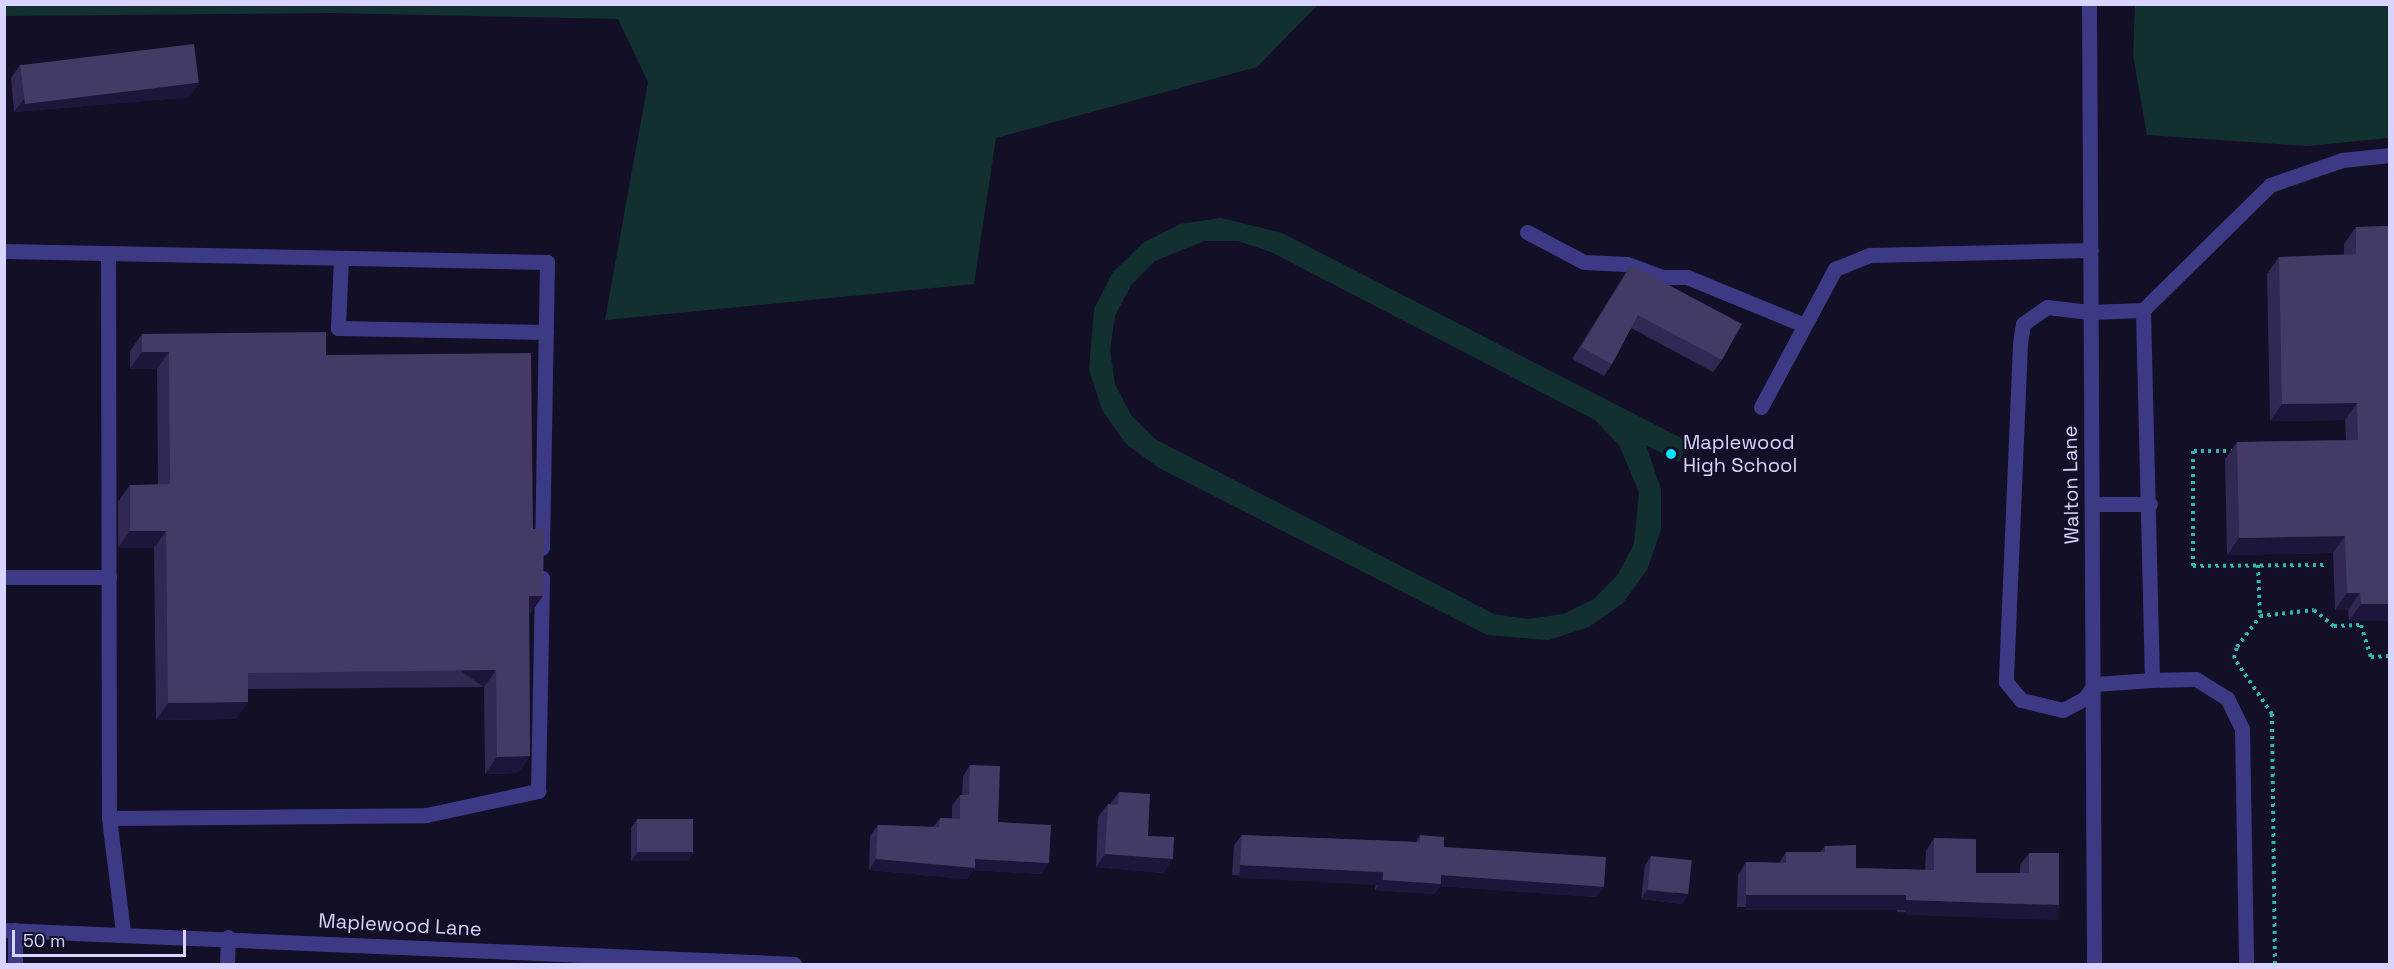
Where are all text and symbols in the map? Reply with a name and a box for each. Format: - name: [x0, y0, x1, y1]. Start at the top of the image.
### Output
- street label: Walton Lane: [2058, 425, 2084, 545]
- place label: Maplewood High School: [1683, 430, 1797, 477]
- marker: Maplewood High School: [1664, 447, 1678, 461]
- street label: Maplewood Lane: [318, 909, 482, 941]
- scale bar: [15, 918, 189, 956]
- text: 50 m: [23, 929, 65, 952]

